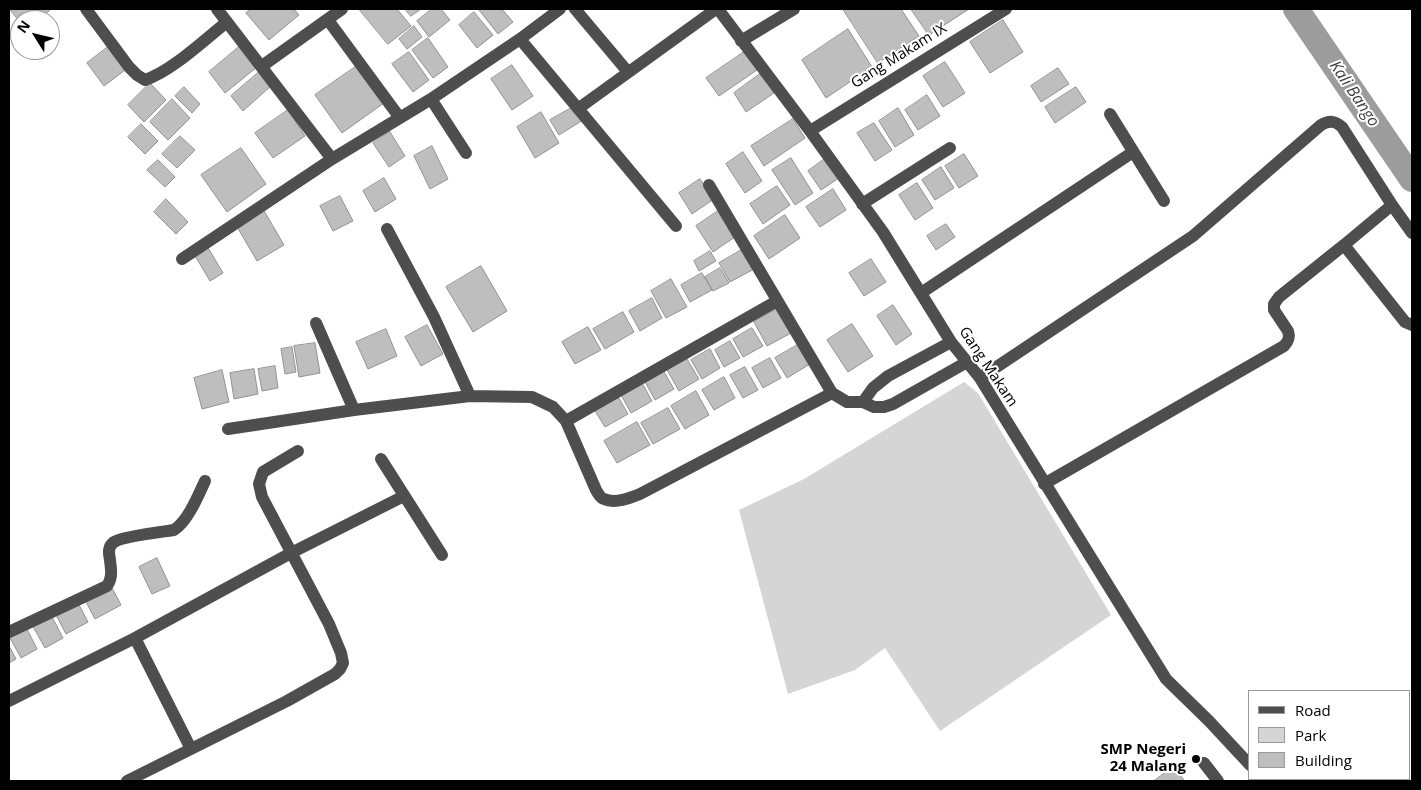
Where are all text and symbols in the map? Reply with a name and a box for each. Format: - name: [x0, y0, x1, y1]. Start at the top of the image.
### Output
- north arrow: [10, 10, 60, 60]
- text: N: [12, 16, 34, 37]
- street label: Gang Makam IX: [848, 19, 950, 93]
- water label: Kali Bango: [1325, 57, 1383, 131]
- street label: Gang Makam: [955, 324, 1021, 410]
- legend: [1248, 690, 1411, 780]
- text: Road: [1295, 700, 1331, 720]
- text: Park: [1295, 725, 1326, 745]
- place label: SMP Negeri 24 Malang: [1100, 741, 1186, 776]
- text: Building: [1295, 750, 1352, 770]
- marker: SMP Negeri 24 Malang: [1190, 753, 1202, 765]

